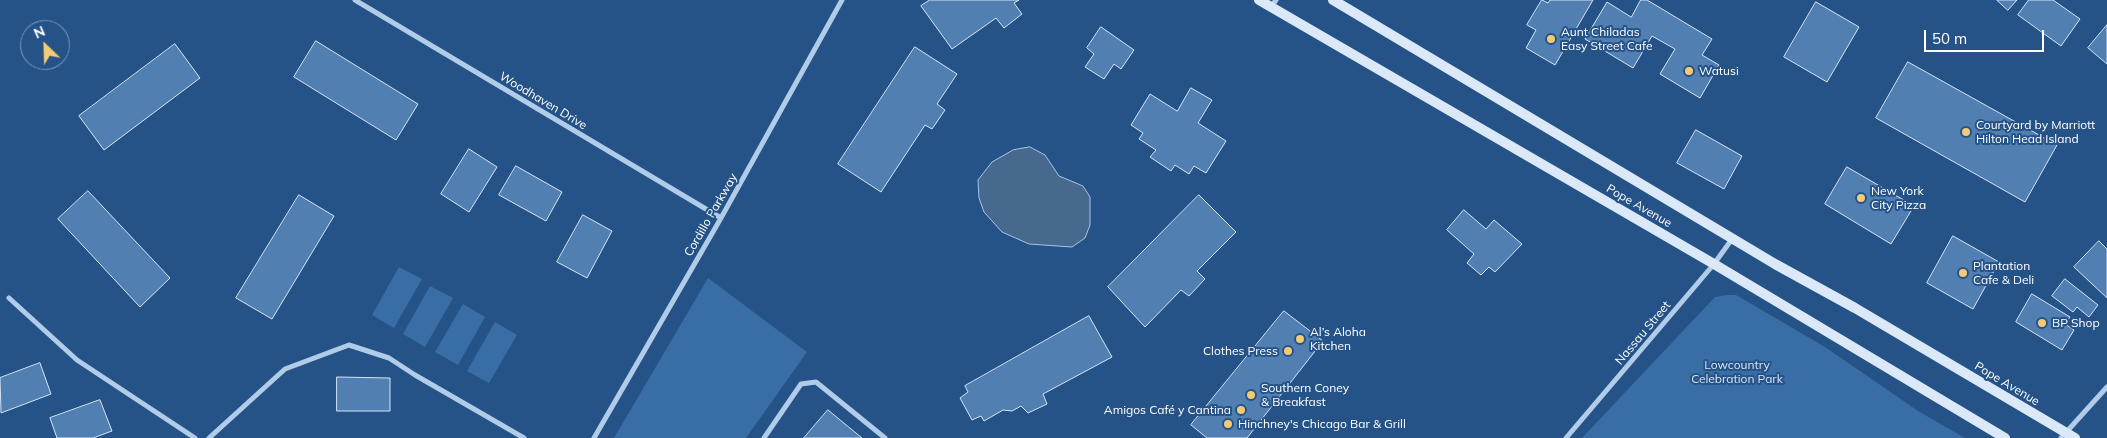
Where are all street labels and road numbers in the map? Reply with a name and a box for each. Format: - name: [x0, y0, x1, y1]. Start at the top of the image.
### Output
- street label: Woodhaven Drive: [497, 69, 589, 133]
- street label: Cordillo Parkway: [681, 171, 741, 259]
- street label: Pope Avenue: [1604, 182, 1674, 230]
- street label: Nassau Street: [1612, 298, 1674, 368]
- street label: Pope Avenue: [1972, 359, 2042, 409]

